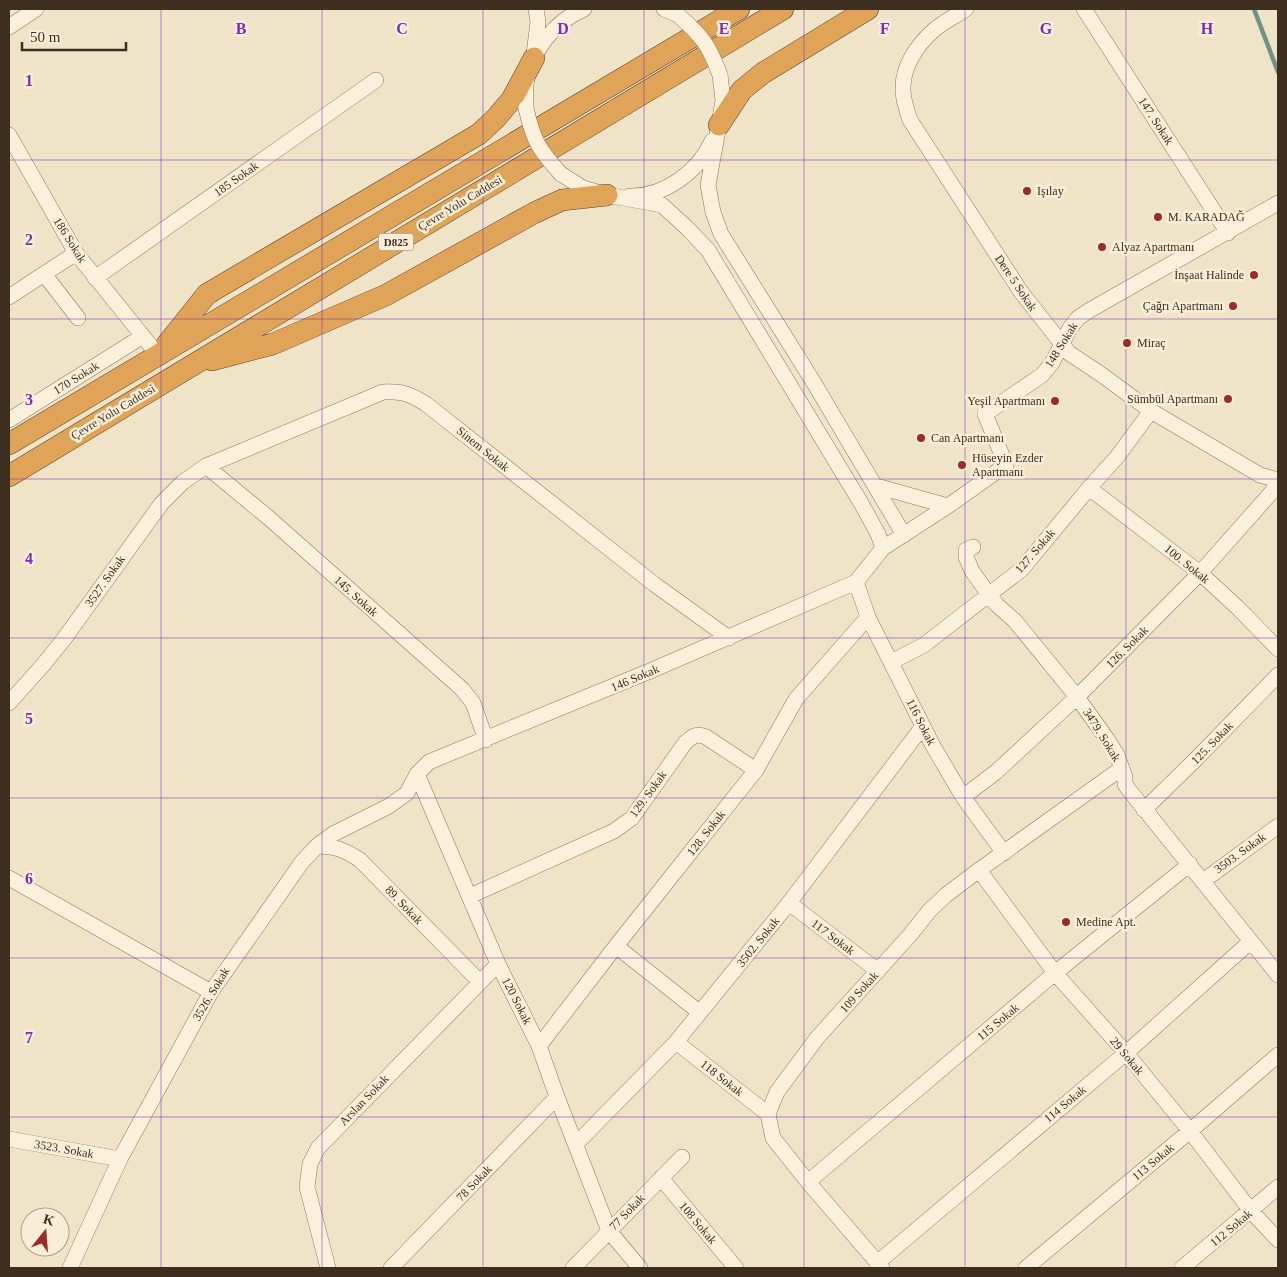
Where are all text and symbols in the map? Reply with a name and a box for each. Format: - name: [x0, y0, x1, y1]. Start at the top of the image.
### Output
- scale bar: [22, 20, 126, 52]
- text: B: [236, 20, 247, 37]
- text: C: [396, 20, 408, 37]
- text: D: [557, 20, 569, 37]
- text: E: [719, 20, 729, 37]
- text: F: [880, 20, 890, 37]
- text: G: [1040, 20, 1053, 37]
- text: H: [1201, 20, 1214, 37]
- text: 50 m: [30, 29, 61, 45]
- text: 1: [25, 72, 33, 89]
- street label: 147. Sokak: [1135, 95, 1177, 147]
- street label: 185 Sokak: [211, 159, 261, 199]
- street label: Çevre Yolu Caddesi: [415, 172, 505, 234]
- place label: Işılay: [1037, 184, 1064, 198]
- marker: Işılay: [1021, 185, 1033, 197]
- place label: M. KARADAĞ: [1168, 210, 1245, 224]
- marker: M. KARADAĞ: [1152, 211, 1164, 223]
- street label: 186 Sokak: [51, 215, 89, 265]
- text: 2: [25, 231, 33, 248]
- road number: D825: [378, 233, 414, 250]
- place label: Alyaz Apartmanı: [1112, 240, 1195, 254]
- marker: Alyaz Apartmanı: [1096, 241, 1108, 253]
- street label: Dere 5 Sokak: [992, 252, 1040, 314]
- place label: İnşaat Halinde: [1174, 268, 1244, 282]
- marker: İnşaat Halinde: [1248, 269, 1260, 281]
- place label: Çağrı Apartmanı: [1143, 299, 1224, 313]
- marker: Çağrı Apartmanı: [1227, 300, 1239, 312]
- street label: 148 Sokak: [1042, 320, 1080, 370]
- place label: Miraç: [1137, 336, 1166, 350]
- marker: Miraç: [1121, 337, 1133, 349]
- street label: 170 Sokak: [51, 359, 101, 397]
- street label: Çevre Yolu Caddesi: [68, 381, 158, 443]
- text: 3: [25, 391, 33, 408]
- place label: Sümbül Apartmanı: [1127, 392, 1219, 406]
- marker: Sümbül Apartmanı: [1222, 393, 1234, 405]
- place label: Yeşil Apartmanı: [967, 394, 1046, 408]
- marker: Yeşil Apartmanı: [1049, 395, 1061, 407]
- street label: Sinem Sokak: [454, 424, 512, 474]
- place label: Can Apartmanı: [931, 431, 1005, 445]
- marker: Can Apartmanı: [915, 432, 927, 444]
- place label: Hüseyin Ezder Apartmanı: [972, 451, 1043, 479]
- marker: Hüseyin Ezder Apartmanı: [956, 459, 968, 471]
- street label: 127. Sokak: [1012, 526, 1058, 576]
- street label: 100. Sokak: [1162, 542, 1212, 586]
- text: 4: [25, 550, 33, 567]
- street label: 3527. Sokak: [82, 552, 128, 610]
- street label: 145. Sokak: [331, 573, 381, 619]
- street label: 126. Sokak: [1103, 623, 1151, 671]
- street label: 146 Sokak: [609, 662, 661, 694]
- street label: 116 Sokak: [903, 696, 939, 748]
- street label: 3479. Sokak: [1080, 706, 1124, 764]
- text: 5: [25, 710, 33, 727]
- street label: 125. Sokak: [1188, 719, 1236, 767]
- street label: 129. Sokak: [626, 768, 670, 820]
- street label: 128. Sokak: [684, 807, 728, 859]
- street label: 3503. Sokak: [1212, 830, 1268, 876]
- text: 6: [25, 870, 33, 887]
- street label: 89. Sokak: [382, 883, 426, 927]
- street label: 3502. Sokak: [734, 914, 782, 970]
- place label: Medine Apt.: [1076, 915, 1136, 929]
- street label: 117 Sokak: [809, 916, 857, 958]
- marker: Medine Apt.: [1060, 916, 1072, 928]
- street label: 3526. Sokak: [190, 965, 232, 1023]
- street label: 109 Sokak: [837, 968, 881, 1016]
- street label: 120 Sokak: [499, 975, 535, 1027]
- street label: 115 Sokak: [974, 1000, 1022, 1044]
- text: 7: [25, 1029, 33, 1046]
- street label: 29 Sokak: [1107, 1034, 1147, 1078]
- street label: 118 Sokak: [698, 1057, 746, 1099]
- street label: Arslan Sokak: [336, 1072, 392, 1128]
- street label: 114 Sokak: [1041, 1082, 1089, 1126]
- street label: 3523. Sokak: [33, 1137, 95, 1161]
- street label: 113 Sokak: [1129, 1140, 1177, 1184]
- street label: 78 Sokak: [453, 1162, 495, 1204]
- street label: 77 Sokak: [606, 1191, 648, 1233]
- street label: 108 Sokak: [676, 1199, 720, 1247]
- street label: 112 Sokak: [1207, 1206, 1255, 1250]
- north arrow: [20, 1207, 70, 1257]
- text: K: [41, 1211, 56, 1229]

